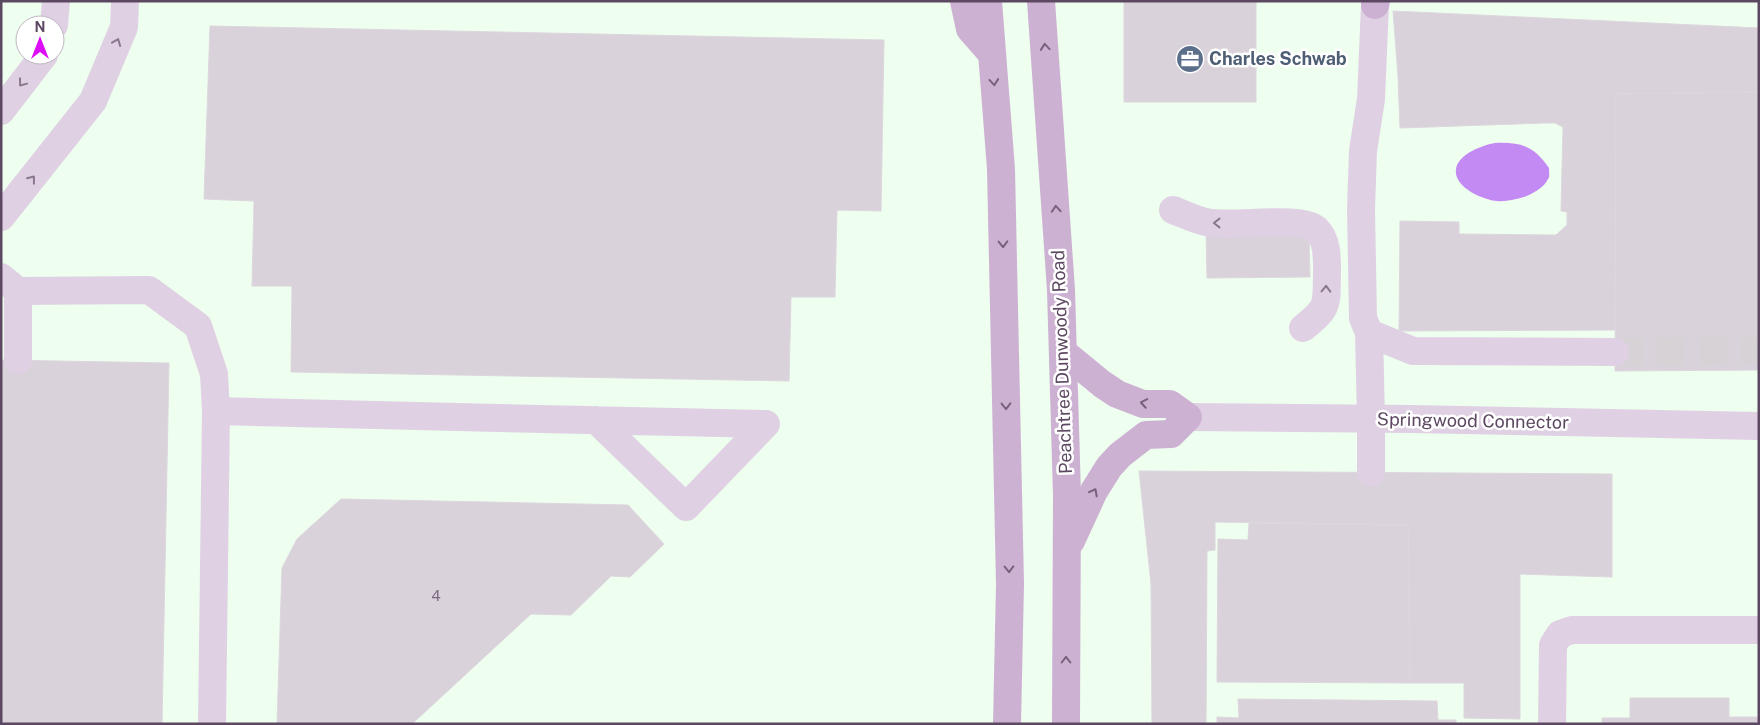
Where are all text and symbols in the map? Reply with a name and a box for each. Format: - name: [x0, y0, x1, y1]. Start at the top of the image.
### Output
- north arrow: [15, 15, 65, 65]
- text: N: [35, 19, 45, 35]
- one-way arrow: [112, 39, 122, 47]
- one-way arrow: [1039, 43, 1050, 51]
- office icon: Charles Schwab: [1175, 44, 1205, 74]
- place label: Charles Schwab: [1209, 48, 1347, 69]
- one-way arrow: [20, 77, 28, 86]
- one-way arrow: [988, 78, 999, 86]
- one-way arrow: [26, 176, 34, 185]
- one-way arrow: [1051, 205, 1062, 213]
- one-way arrow: [1213, 218, 1220, 228]
- one-way arrow: [997, 240, 1008, 248]
- street label: Peachtree Dunwoody Road: [1047, 250, 1076, 474]
- one-way arrow: [1321, 285, 1331, 292]
- one-way arrow: [1139, 398, 1148, 408]
- one-way arrow: [1001, 403, 1011, 411]
- street label: Springwood Connector: [1377, 408, 1569, 433]
- one-way arrow: [1088, 488, 1098, 497]
- one-way arrow: [1004, 565, 1015, 573]
- house number: 4: [431, 587, 441, 604]
- one-way arrow: [1061, 656, 1071, 664]

